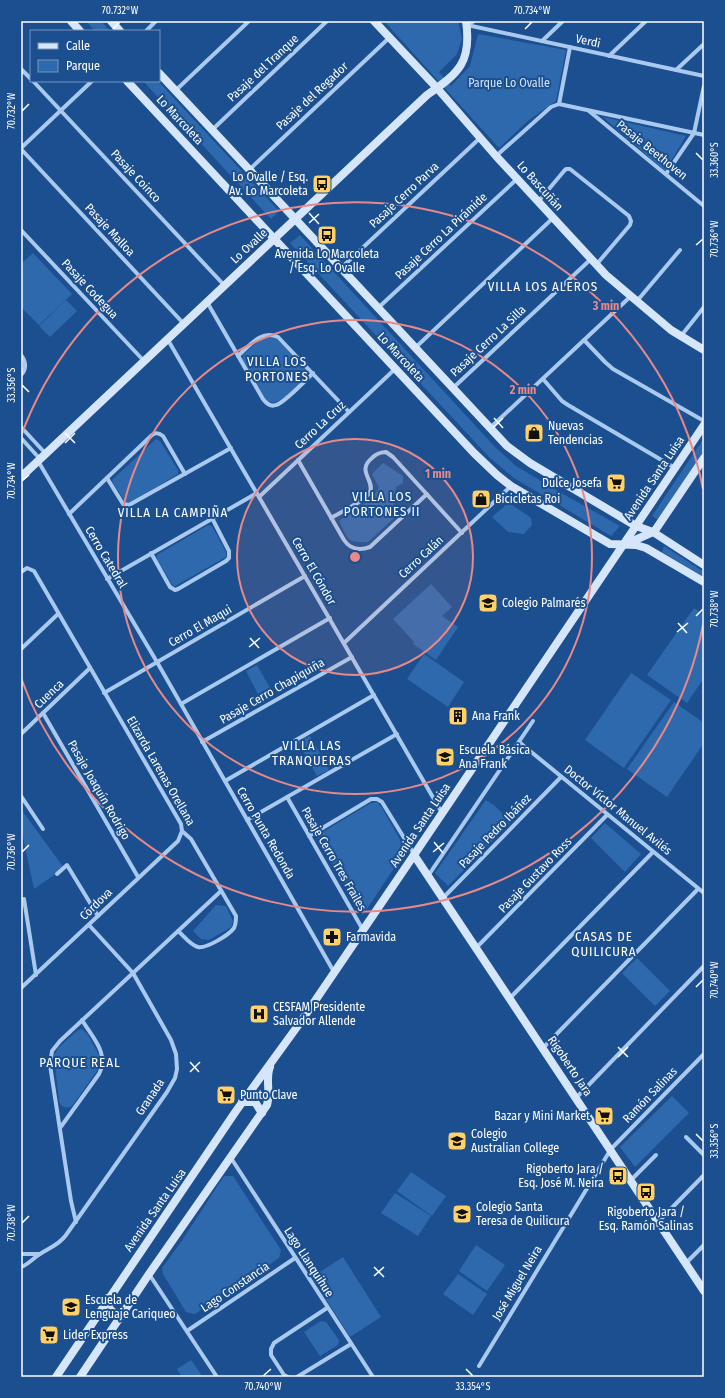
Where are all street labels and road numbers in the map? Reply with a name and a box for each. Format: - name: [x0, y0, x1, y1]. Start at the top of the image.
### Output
- street label: Pasaje del Tranque: [224, 31, 302, 105]
- street label: Verdi: [574, 32, 602, 50]
- street label: Pasaje del Regador: [273, 59, 351, 133]
- street label: Lo Marcoleta: [154, 92, 206, 148]
- street label: Pasaje Beethoven: [614, 117, 690, 183]
- street label: Pasaje Coinco: [108, 147, 164, 205]
- street label: Lo Bascuñán: [514, 158, 566, 214]
- street label: Pasaje Cerro Parva: [366, 159, 442, 231]
- street label: Pasaje Cerro La Pirámide: [392, 190, 490, 282]
- street label: Pasaje Malloa: [82, 201, 138, 259]
- street label: Lo Ovalle: [228, 226, 270, 266]
- street label: Pasaje Codegua: [59, 256, 121, 322]
- street label: Pasaje Cerro La Silla: [447, 302, 529, 380]
- street label: Lo Marcoleta: [375, 329, 427, 385]
- street label: Cerro La Cruz: [292, 398, 348, 452]
- street label: Avenida Santa Luisa: [621, 433, 687, 523]
- street label: Cerro Catedral: [82, 524, 130, 590]
- street label: Cerro Calán: [396, 533, 446, 581]
- street label: Cerro El Cóndor: [289, 535, 339, 608]
- street label: Cerro El Maqui: [166, 602, 234, 650]
- street label: Pasaje Cerro Chapiquiña: [217, 655, 327, 727]
- street label: Cuenca: [31, 677, 67, 711]
- street label: Elizarda Larenas Orellana: [124, 714, 198, 828]
- street label: Pasaje Joaquín Rodrigo: [65, 738, 133, 842]
- street label: Doctor Víctor Manuel Avilés: [561, 762, 675, 858]
- street label: Avenida Santa Luisa: [387, 780, 453, 870]
- street label: Cerro Punta Redonda: [234, 785, 298, 882]
- street label: Pasaje Pedro Ibáñez: [456, 791, 534, 871]
- street label: Pasaje Cerro Tres Frailes: [299, 805, 369, 913]
- street label: Pasaje Gustavo Ross: [496, 835, 574, 915]
- street label: Córdova: [77, 885, 115, 923]
- street label: Rigoberto Jara: [545, 1033, 595, 1099]
- street label: Ramón Salinas: [620, 1064, 680, 1126]
- street label: Granada: [133, 1076, 167, 1118]
- street label: Avenida Santa Luisa: [121, 1166, 189, 1254]
- street label: Lago Llanquihue: [281, 1225, 337, 1300]
- street label: José Miguel Neira: [489, 1243, 545, 1323]
- street label: Lago Constancia: [198, 1259, 272, 1315]

